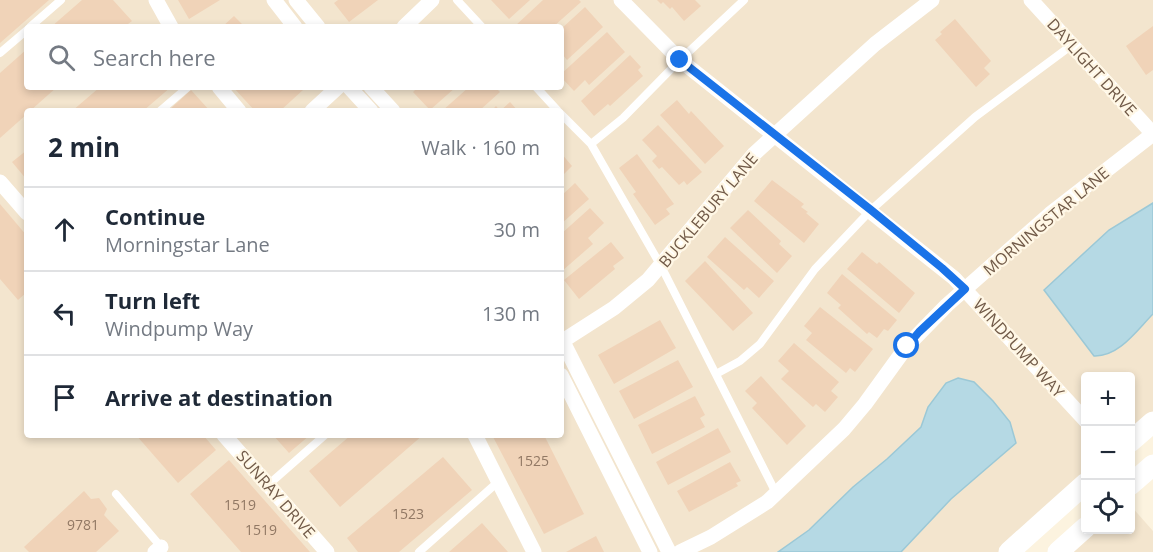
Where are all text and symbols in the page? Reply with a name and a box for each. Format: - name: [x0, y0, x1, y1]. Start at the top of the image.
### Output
- street label: DAYLIGHT DRIVE: [1042, 13, 1142, 121]
- search box: [24, 24, 564, 90]
- icon: search: [45, 41, 78, 74]
- text: Search here: [93, 42, 216, 72]
- route end: [666, 46, 692, 72]
- text: 2 min: [48, 129, 120, 165]
- text: Walk · 160 m: [421, 134, 540, 161]
- street label: BUCKLEBURY LANE: [653, 148, 763, 272]
- street label: MORNINGSTAR LANE: [978, 162, 1114, 280]
- text: Continue: [105, 201, 205, 231]
- icon: ahead: [48, 213, 81, 246]
- text: 30 m: [493, 216, 540, 243]
- text: Morningstar Lane: [105, 231, 270, 258]
- text: Turn left: [105, 285, 200, 315]
- street label: WINDPUMP WAY: [969, 294, 1069, 402]
- icon: left: [48, 297, 81, 330]
- text: 130 m: [482, 300, 540, 327]
- text: Windpump Way: [105, 315, 253, 342]
- route start: [893, 332, 919, 358]
- map controls: [1081, 372, 1135, 534]
- button: +: [1081, 372, 1135, 426]
- icon: arrive: [48, 381, 81, 414]
- text: Arrive at destination: [105, 382, 333, 412]
- button: −: [1081, 426, 1135, 480]
- street label: SUNRAY DRIVE: [232, 445, 320, 543]
- house number: 1525: [517, 451, 549, 470]
- button: locate: [1081, 480, 1135, 534]
- house number: 1519: [224, 495, 256, 514]
- house number: 1523: [392, 504, 424, 523]
- house number: 9781: [67, 515, 99, 534]
- house number: 1519: [245, 520, 277, 539]

